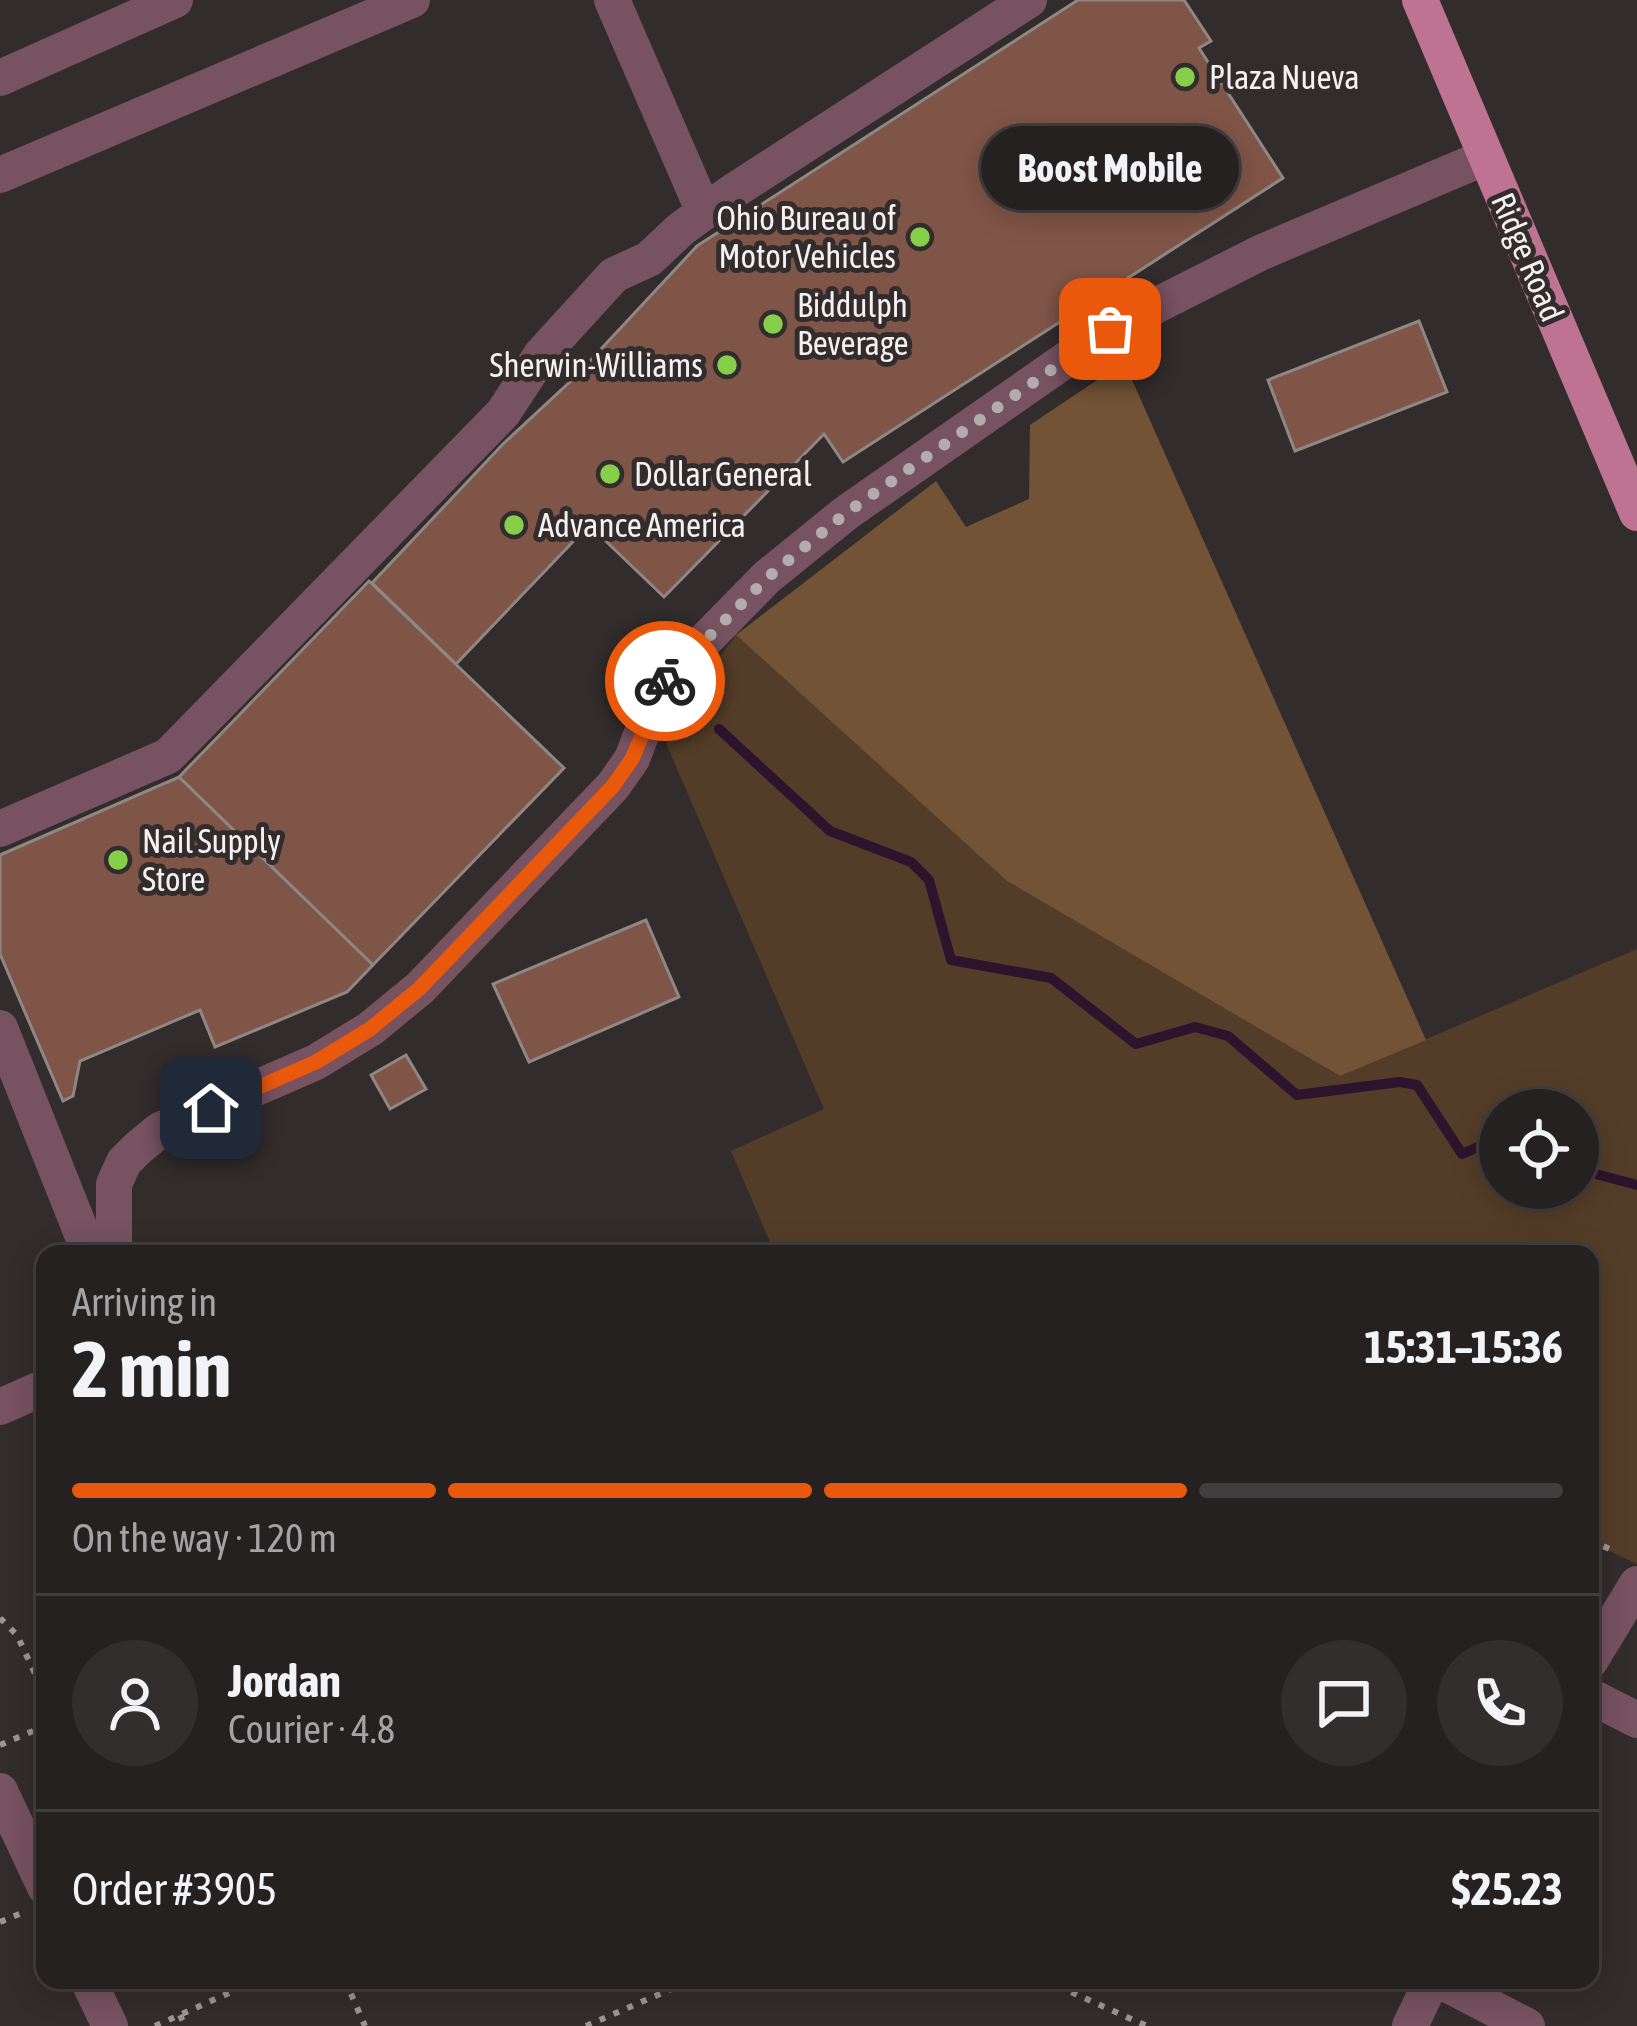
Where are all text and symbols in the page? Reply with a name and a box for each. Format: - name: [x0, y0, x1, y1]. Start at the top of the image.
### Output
- place label: Plaza Nueva: [1209, 58, 1360, 96]
- marker: Plaza Nueva: [1172, 64, 1198, 90]
- callout: Boost Mobile: [981, 125, 1239, 209]
- text: Boost Mobile: [1017, 146, 1203, 190]
- street label: Ridge Road: [1484, 187, 1572, 327]
- place label: Ohio Bureau of Motor Vehicles: [716, 199, 896, 275]
- marker: Ohio Bureau of Motor Vehicles: [907, 224, 933, 250]
- pin: [1059, 278, 1161, 380]
- place label: Biddulph Beverage: [797, 286, 908, 362]
- icon: bag: [1077, 296, 1143, 362]
- marker: Biddulph Beverage: [760, 311, 786, 337]
- place label: Sherwin-Williams: [490, 346, 703, 384]
- marker: Sherwin-Williams: [714, 352, 740, 378]
- place label: Dollar General: [634, 455, 812, 493]
- marker: Dollar General: [597, 461, 623, 487]
- place label: Advance America: [538, 506, 746, 544]
- marker: Advance America: [501, 512, 527, 538]
- courier: [605, 621, 725, 741]
- icon: bike: [632, 648, 698, 714]
- place label: Nail Supply Store: [142, 822, 281, 898]
- marker: Nail Supply Store: [105, 847, 131, 873]
- pin: [160, 1057, 262, 1159]
- icon: home: [178, 1075, 244, 1141]
- map controls: [1479, 1089, 1599, 1209]
- button: locate: [1479, 1089, 1599, 1209]
- text: Arriving in: [72, 1280, 217, 1324]
- text: 15:31–15:36: [1364, 1321, 1563, 1373]
- text: 2 min: [72, 1324, 231, 1414]
- text: On the way · 120 m: [72, 1516, 337, 1560]
- button: person: [72, 1640, 198, 1766]
- button: chat: [1281, 1640, 1407, 1766]
- button: phone: [1437, 1640, 1563, 1766]
- text: Jordan: [228, 1655, 341, 1707]
- text: Courier · 4.8: [228, 1707, 395, 1751]
- text: Order #3905: [72, 1863, 277, 1915]
- text: $25.23: [1451, 1863, 1563, 1915]

